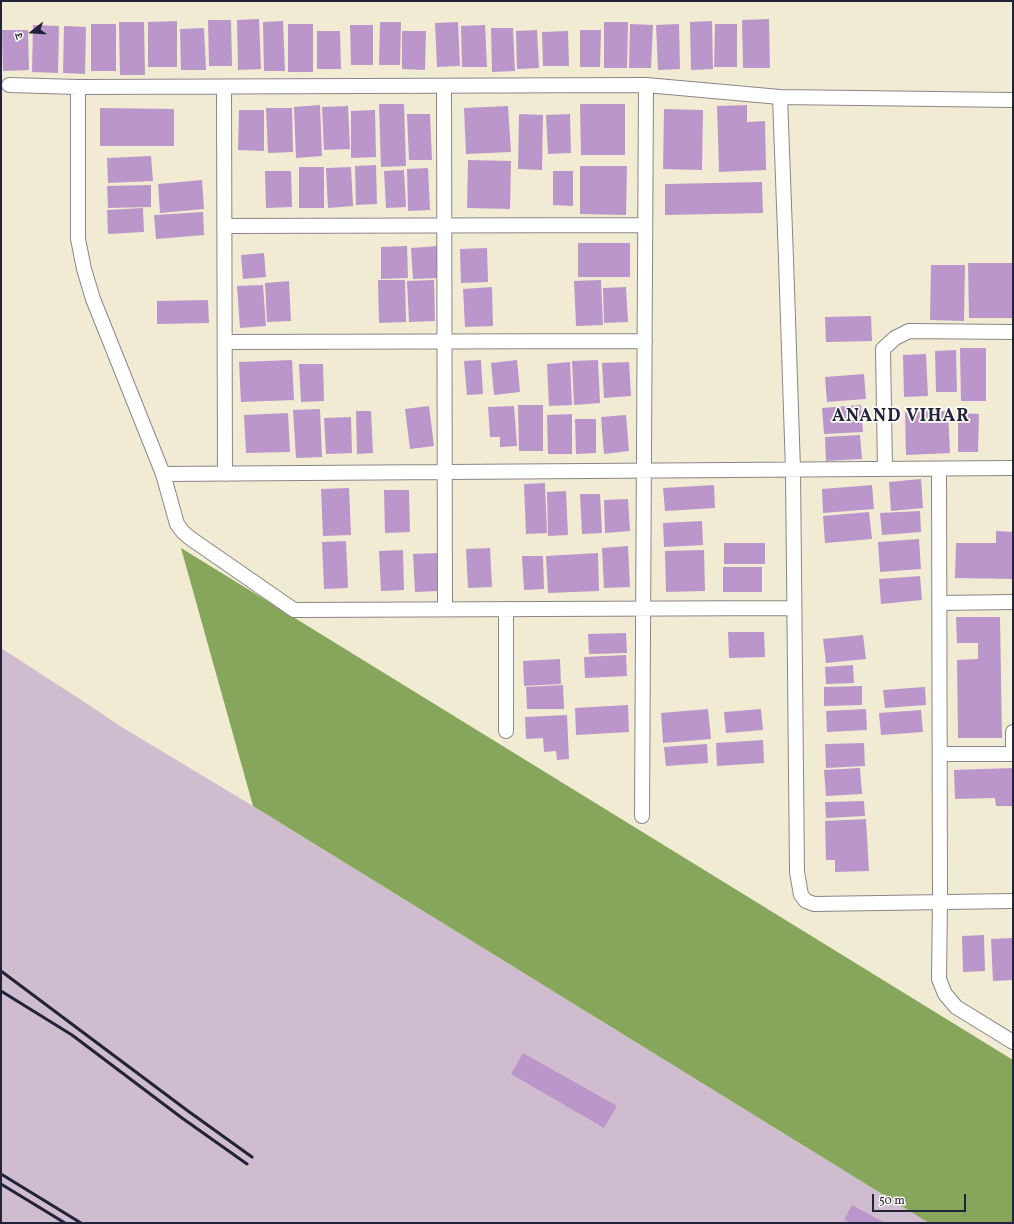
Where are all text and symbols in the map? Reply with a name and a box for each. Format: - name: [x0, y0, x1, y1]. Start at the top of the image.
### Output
- north arrow: [12, 12, 52, 52]
- text: उ: [12, 31, 28, 41]
- district label: ANAND VIHAR: [832, 407, 970, 429]
- scale bar: [874, 1186, 968, 1212]
- text: 50 m: [879, 1193, 905, 1209]

